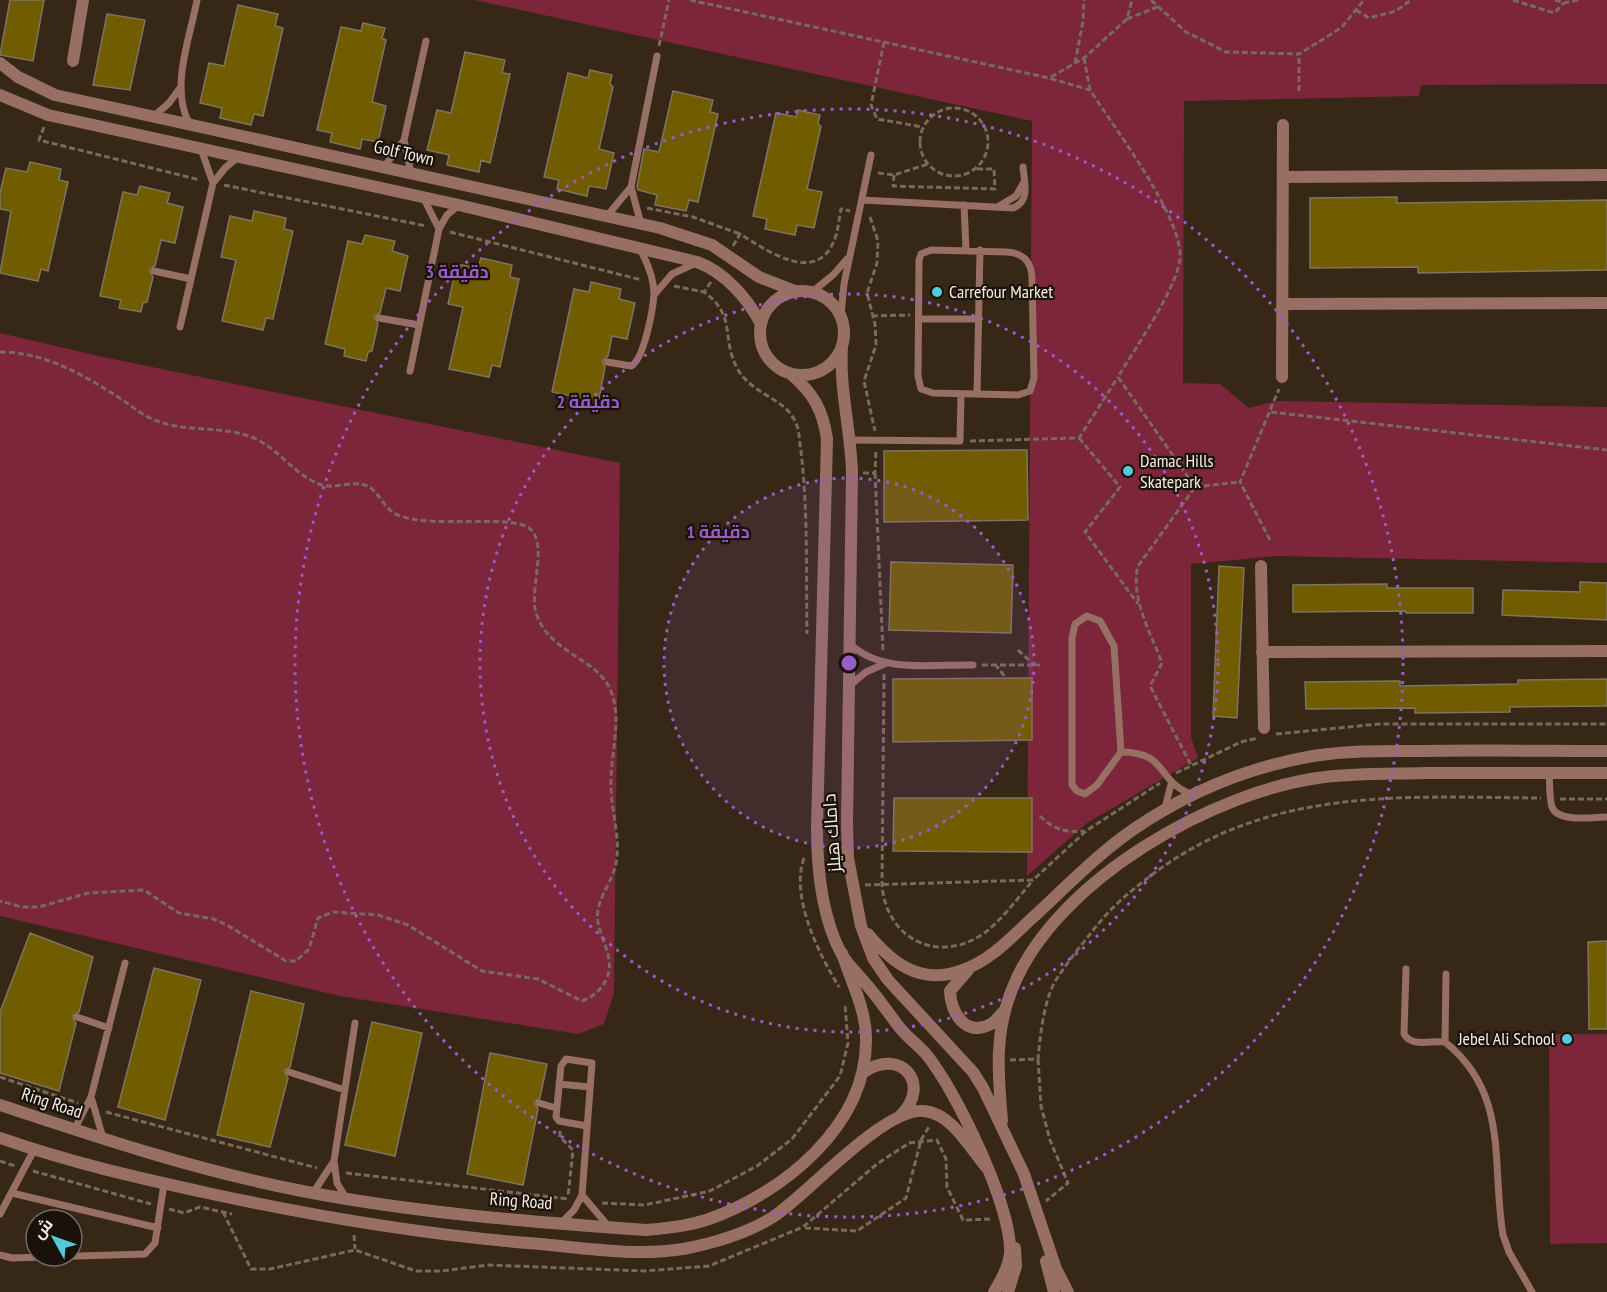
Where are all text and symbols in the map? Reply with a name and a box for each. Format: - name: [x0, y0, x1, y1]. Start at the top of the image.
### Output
- street label: Golf Town: [372, 134, 436, 171]
- text: 3 دقيقة: [425, 260, 489, 283]
- place label: Carrefour Market: [949, 280, 1053, 303]
- marker: Carrefour Market: [930, 285, 944, 299]
- text: 2 دقيقة: [556, 390, 620, 413]
- place label: Damac Hills Skatepark: [1140, 449, 1213, 493]
- marker: Damac Hills Skatepark: [1121, 464, 1135, 478]
- text: 1 دقيقة: [686, 520, 750, 543]
- centre of rings: [839, 653, 859, 673]
- street label: داماك هيلز: [817, 793, 846, 874]
- place label: Jebel Ali School: [1457, 1027, 1556, 1050]
- marker: Jebel Ali School: [1560, 1032, 1574, 1046]
- street label: Ring Road: [19, 1082, 86, 1123]
- street label: Ring Road: [489, 1187, 553, 1214]
- north arrow: [24, 1208, 84, 1268]
- text: ش: [28, 1214, 57, 1243]

